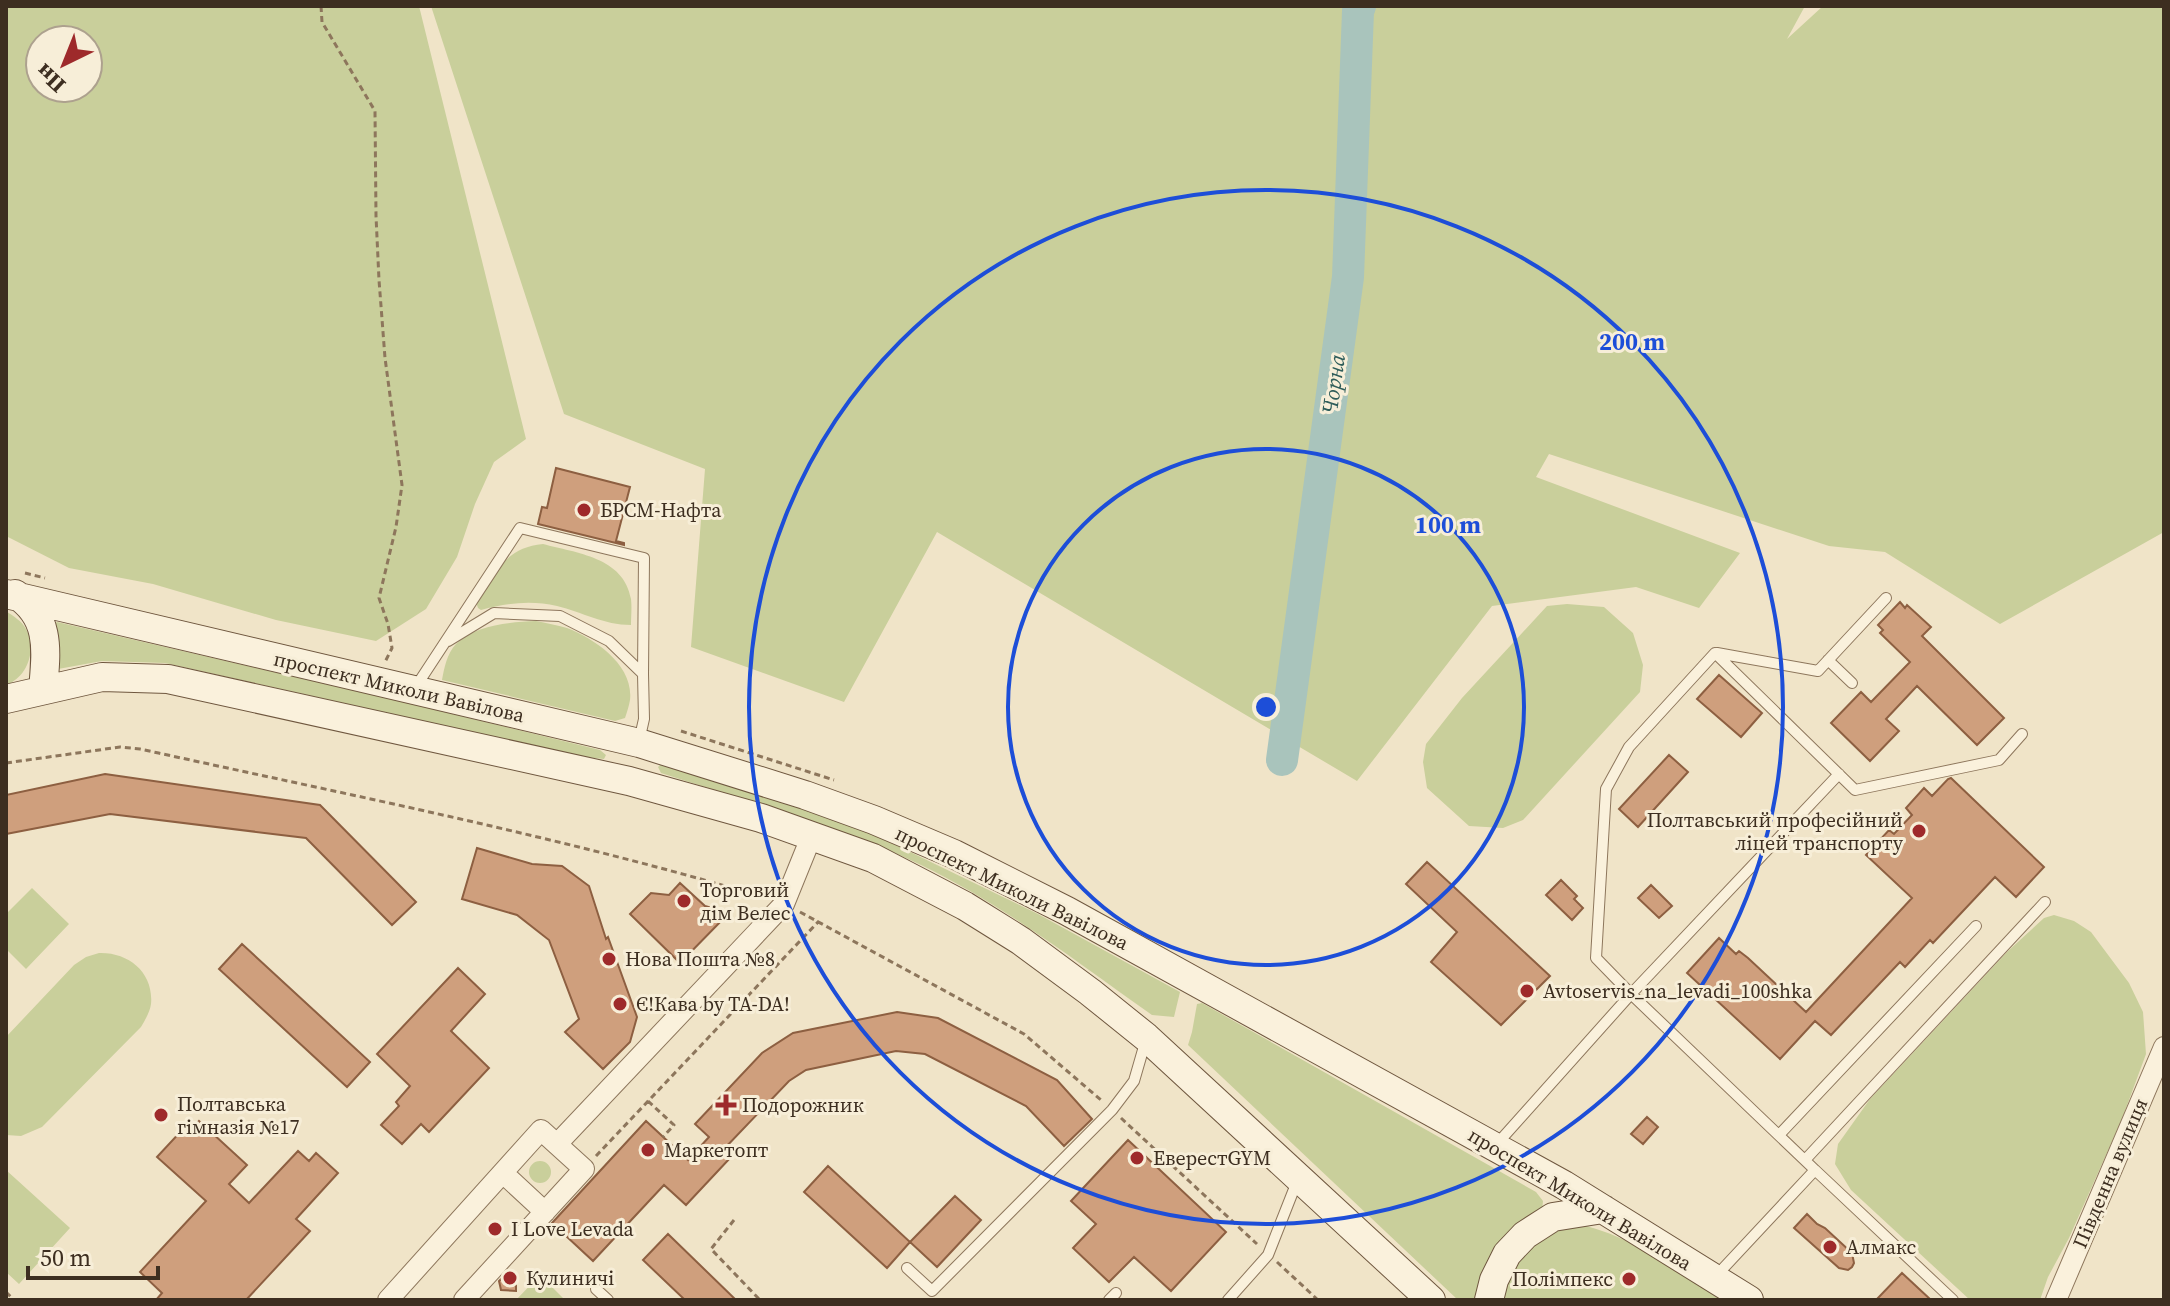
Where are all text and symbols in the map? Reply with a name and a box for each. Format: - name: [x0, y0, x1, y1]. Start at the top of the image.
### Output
- north arrow: [24, 24, 104, 104]
- text: Пн: [29, 57, 72, 100]
- text: 200 m: [1599, 325, 1665, 358]
- water label: Чорна: [1314, 352, 1352, 416]
- place label: БРСМ-Нафта: [600, 496, 722, 524]
- marker: БРСМ-Нафта: [575, 501, 593, 519]
- text: 100 m: [1415, 508, 1481, 541]
- street label: проспект Миколи Вавілова: [271, 645, 528, 730]
- centre of rings: [1252, 693, 1280, 721]
- place label: Полтавський професійний ліцей транспорту: [1647, 806, 1904, 857]
- street label: проспект Миколи Вавілова: [891, 819, 1134, 957]
- marker: Полтавський професійний ліцей транспорту: [1910, 822, 1928, 840]
- place label: Торговий дім Велес: [700, 876, 791, 927]
- marker: Торговий дім Велес: [675, 892, 693, 910]
- place label: Нова Пошта №8: [625, 945, 775, 973]
- marker: Нова Пошта №8: [600, 950, 618, 968]
- place label: Avtoservis_na_levadi_100shka: [1543, 977, 1813, 1005]
- marker: Avtoservis_na_levadi_100shka: [1518, 982, 1536, 1000]
- place label: Є!Кава by TA-DA!: [636, 990, 790, 1018]
- marker: Є!Кава by TA-DA!: [611, 995, 629, 1013]
- place label: Полтавська гімназія №17: [177, 1090, 300, 1141]
- place label: Подорожник: [742, 1091, 864, 1119]
- street label: Південна вулиця: [2066, 1094, 2154, 1252]
- marker: Подорожник: [717, 1096, 735, 1114]
- marker: Полтавська гімназія №17: [152, 1106, 170, 1124]
- street label: проспект Миколи Вавілова: [1463, 1121, 1698, 1277]
- place label: Маркетопт: [664, 1136, 769, 1164]
- marker: Маркетопт: [639, 1141, 657, 1159]
- place label: ЕверестGYM: [1153, 1144, 1271, 1172]
- marker: ЕверестGYM: [1128, 1149, 1146, 1167]
- place label: I Love Levada: [511, 1215, 635, 1243]
- marker: I Love Levada: [486, 1220, 504, 1238]
- scale bar: [28, 1230, 158, 1280]
- place label: Алмакс: [1846, 1233, 1916, 1261]
- marker: Алмакс: [1821, 1238, 1839, 1256]
- text: 50 m: [40, 1241, 91, 1274]
- place label: Кулиничі: [526, 1264, 614, 1292]
- place label: Полімпекс: [1512, 1265, 1613, 1293]
- marker: Кулиничі: [501, 1269, 519, 1287]
- marker: Полімпекс: [1620, 1270, 1638, 1288]

